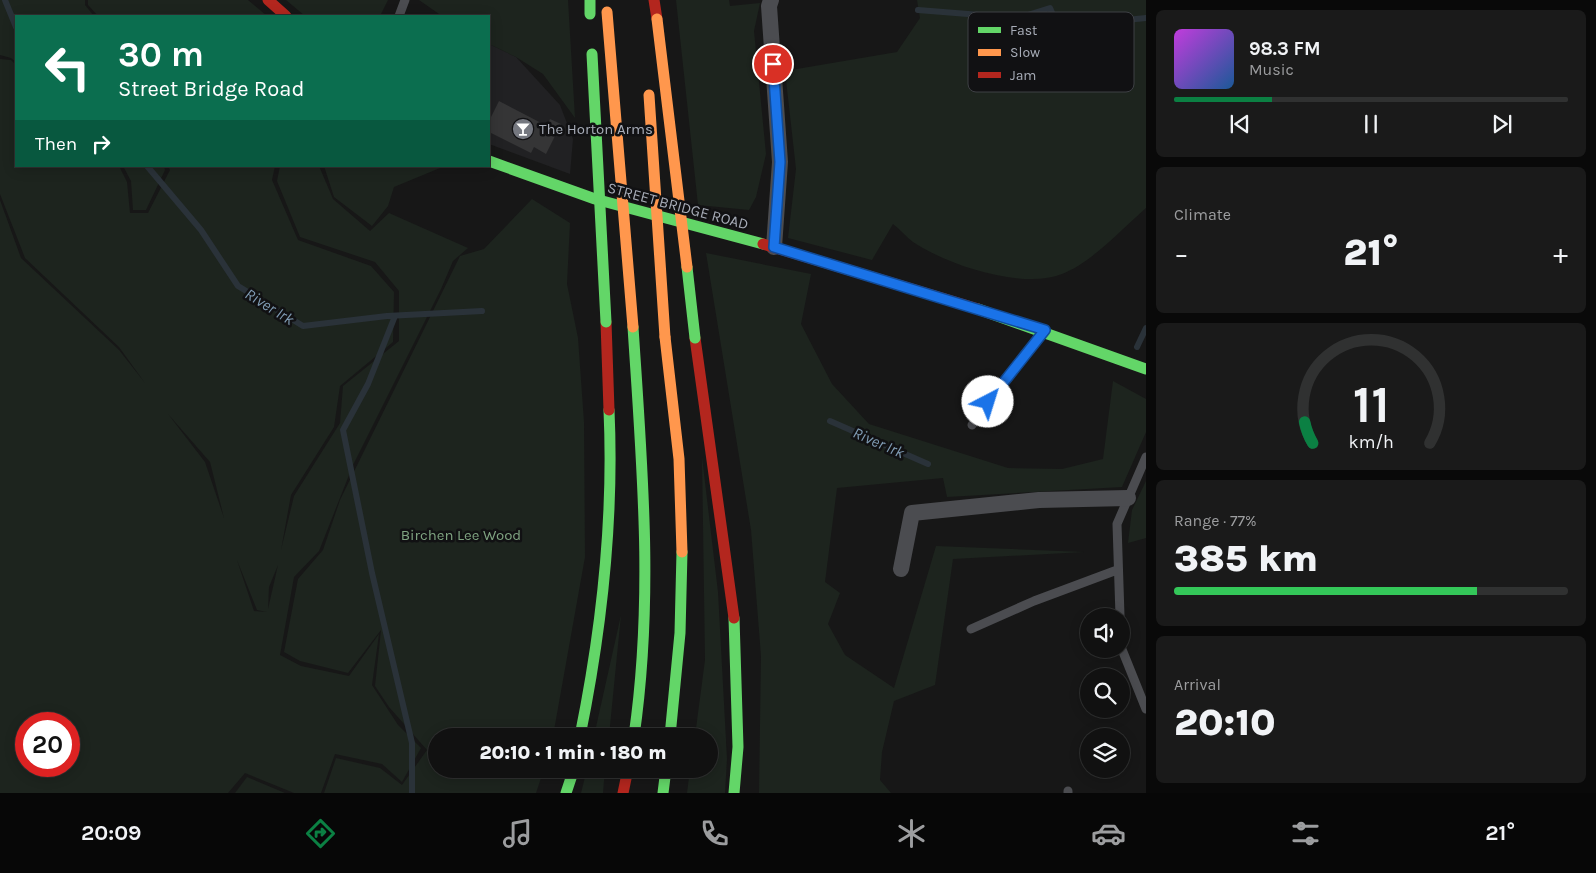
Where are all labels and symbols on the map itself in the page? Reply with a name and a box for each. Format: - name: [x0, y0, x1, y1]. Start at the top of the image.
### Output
- legend: [968, 12, 1134, 92]
- text: Fast: [1010, 22, 1037, 39]
- pin: [752, 43, 794, 85]
- text: Slow: [1010, 44, 1040, 61]
- text: Jam: [1010, 67, 1036, 84]
- bar icon: The Horton Arms: [511, 117, 535, 141]
- place label: The Horton Arms: [539, 120, 653, 138]
- street label: STREET BRIDGE ROAD: [605, 178, 751, 234]
- water label: River Irk: [242, 284, 299, 329]
- position arrow: [961, 375, 1013, 427]
- water label: River Irk: [850, 423, 908, 463]
- park label: Birchen Lee Wood: [401, 526, 521, 544]
- speed limit sign: 20: [15, 712, 80, 777]

